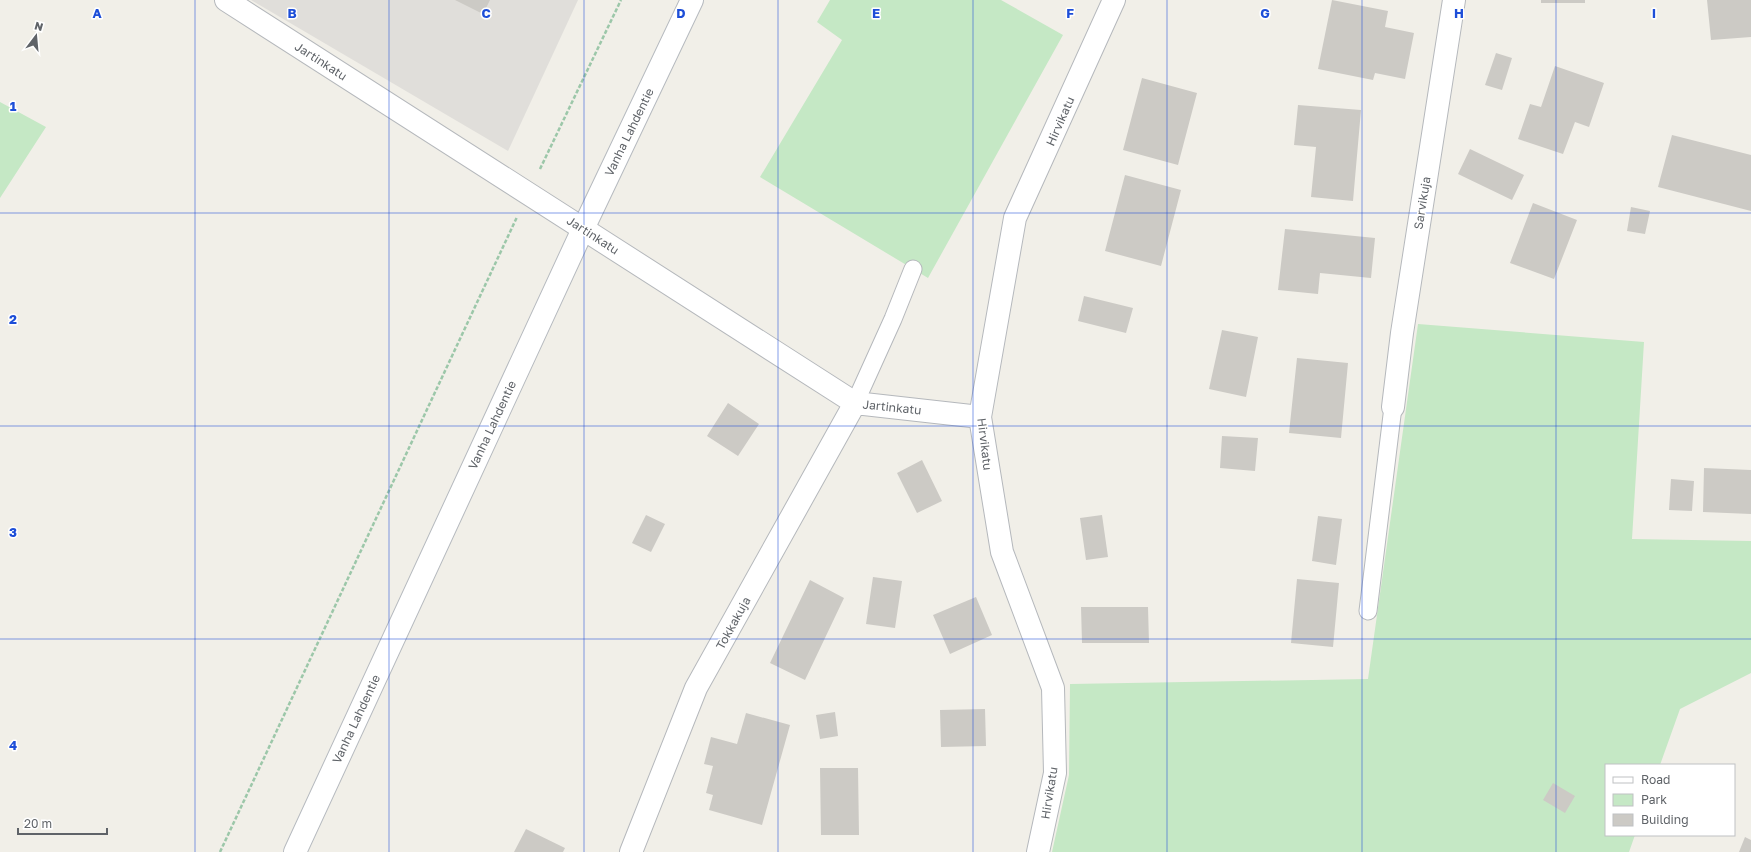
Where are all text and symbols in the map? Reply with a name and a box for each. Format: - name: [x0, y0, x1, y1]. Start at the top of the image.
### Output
- text: A: [92, 5, 102, 21]
- text: B: [287, 5, 297, 21]
- text: C: [481, 5, 491, 21]
- text: D: [676, 5, 686, 21]
- text: E: [872, 5, 880, 21]
- text: F: [1066, 5, 1074, 21]
- text: G: [1260, 5, 1270, 21]
- text: H: [1454, 5, 1464, 21]
- text: I: [1652, 5, 1656, 21]
- north arrow: [16, 16, 56, 56]
- text: N: [33, 19, 45, 33]
- street label: Jartinkatu: [292, 39, 350, 83]
- street label: Vanha Lahdentie: [601, 85, 657, 179]
- street label: Hirvikatu: [1042, 94, 1078, 148]
- text: 1: [10, 98, 17, 114]
- street label: Sarvikuja: [1410, 175, 1434, 231]
- street label: Jartinkatu: [564, 213, 622, 257]
- text: 2: [9, 311, 17, 327]
- street label: Vanha Lahdentie: [465, 378, 519, 472]
- street label: Jartinkatu: [862, 396, 922, 418]
- street label: Hirvikatu: [974, 417, 996, 471]
- text: 3: [9, 524, 17, 540]
- street label: Tokkakuja: [712, 594, 754, 652]
- street label: Vanha Lahdentie: [329, 672, 383, 766]
- text: 4: [9, 737, 17, 753]
- legend: [1605, 764, 1735, 836]
- street label: Hirvikatu: [1037, 766, 1061, 820]
- text: Road: [1641, 772, 1670, 787]
- text: Park: [1641, 792, 1667, 807]
- scale bar: [18, 810, 107, 836]
- text: Building: [1641, 812, 1689, 827]
- text: 20 m: [24, 816, 52, 831]

